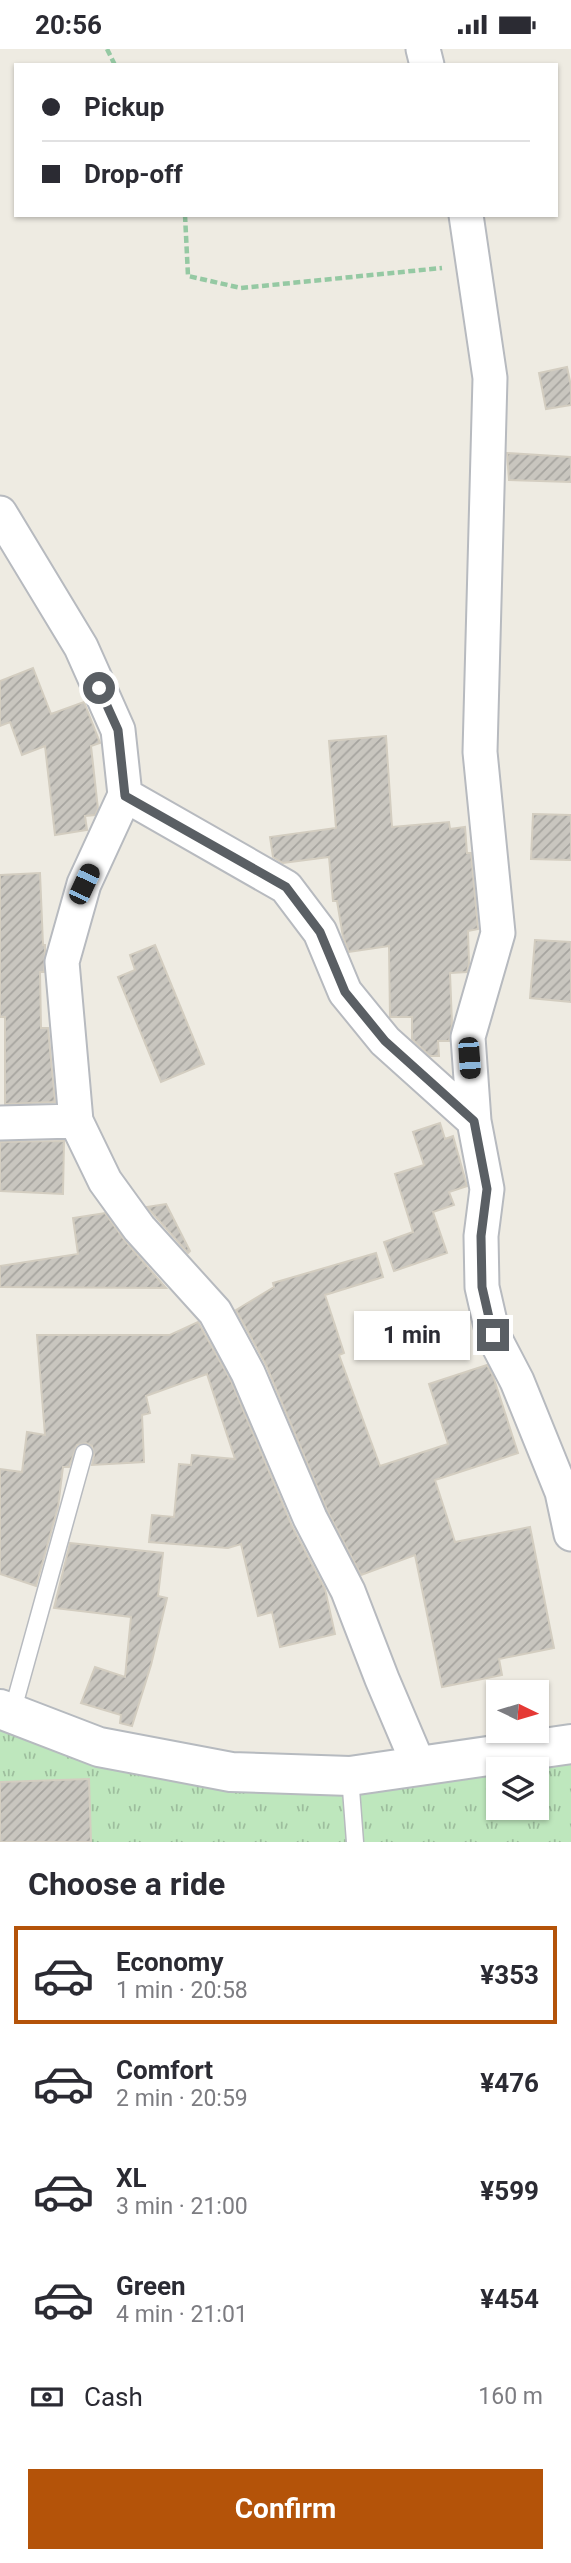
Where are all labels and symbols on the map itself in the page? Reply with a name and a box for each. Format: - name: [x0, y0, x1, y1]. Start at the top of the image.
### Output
- route start: [83, 672, 115, 704]
- car: [66, 861, 103, 907]
- car: [458, 1036, 481, 1080]
- callout: 1 min: [353, 1311, 468, 1359]
- route end: [477, 1319, 509, 1351]
- north arrow: [486, 1680, 550, 1743]

